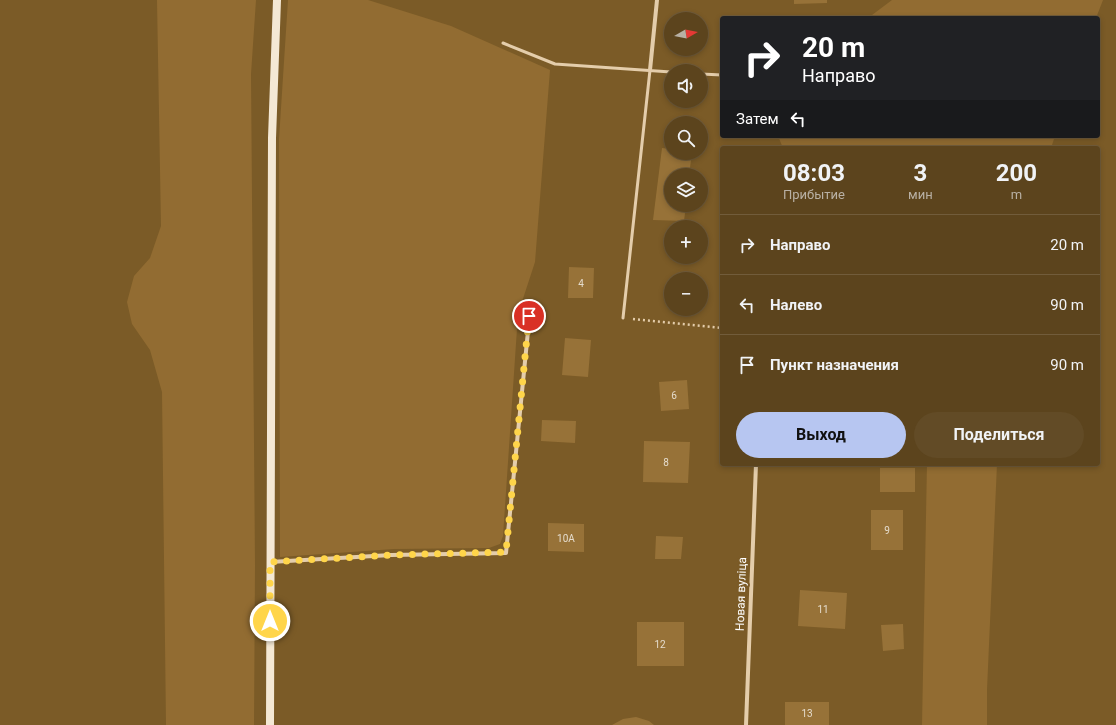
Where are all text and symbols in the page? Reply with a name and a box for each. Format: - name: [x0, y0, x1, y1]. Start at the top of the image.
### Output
- north arrow: [664, 12, 708, 56]
- map controls: [664, 12, 708, 316]
- text: 20 m: [802, 31, 865, 64]
- icon: right: [736, 32, 788, 84]
- button: sound: [664, 64, 708, 108]
- text: Направо: [802, 65, 875, 86]
- icon: left: [787, 108, 809, 130]
- text: Затем: [736, 110, 779, 128]
- button: search: [664, 116, 708, 160]
- text: 08:03: [783, 159, 845, 187]
- text: 3: [913, 159, 927, 187]
- text: 200: [996, 159, 1037, 187]
- button: layers: [664, 168, 708, 212]
- text: Прибытие: [783, 187, 845, 202]
- text: мин: [908, 187, 933, 202]
- text: m: [1011, 187, 1022, 202]
- button: +: [664, 220, 708, 264]
- icon: right: [736, 234, 758, 256]
- text: Направо: [770, 236, 831, 254]
- text: 20 m: [1050, 236, 1084, 254]
- button: −: [664, 272, 708, 316]
- house number: 4: [578, 278, 584, 289]
- icon: left: [736, 294, 758, 316]
- text: Налево: [770, 296, 822, 314]
- text: 90 m: [1050, 296, 1084, 314]
- pin: [512, 299, 546, 333]
- icon: arrive: [518, 305, 540, 327]
- icon: arrive: [736, 354, 758, 376]
- text: Пункт назначения: [770, 356, 899, 374]
- text: 90 m: [1050, 356, 1084, 374]
- house number: 6: [671, 390, 677, 401]
- button: Выход: [736, 412, 906, 458]
- button: Поделиться: [914, 412, 1084, 458]
- house number: 8: [663, 457, 669, 468]
- house number: 9: [884, 525, 890, 536]
- house number: 10А: [557, 533, 575, 544]
- street label: Новая вуліца: [733, 557, 749, 631]
- position arrow: [249, 600, 291, 642]
- house number: 11: [817, 604, 829, 615]
- house number: 12: [654, 639, 666, 650]
- house number: 13: [801, 708, 813, 719]

